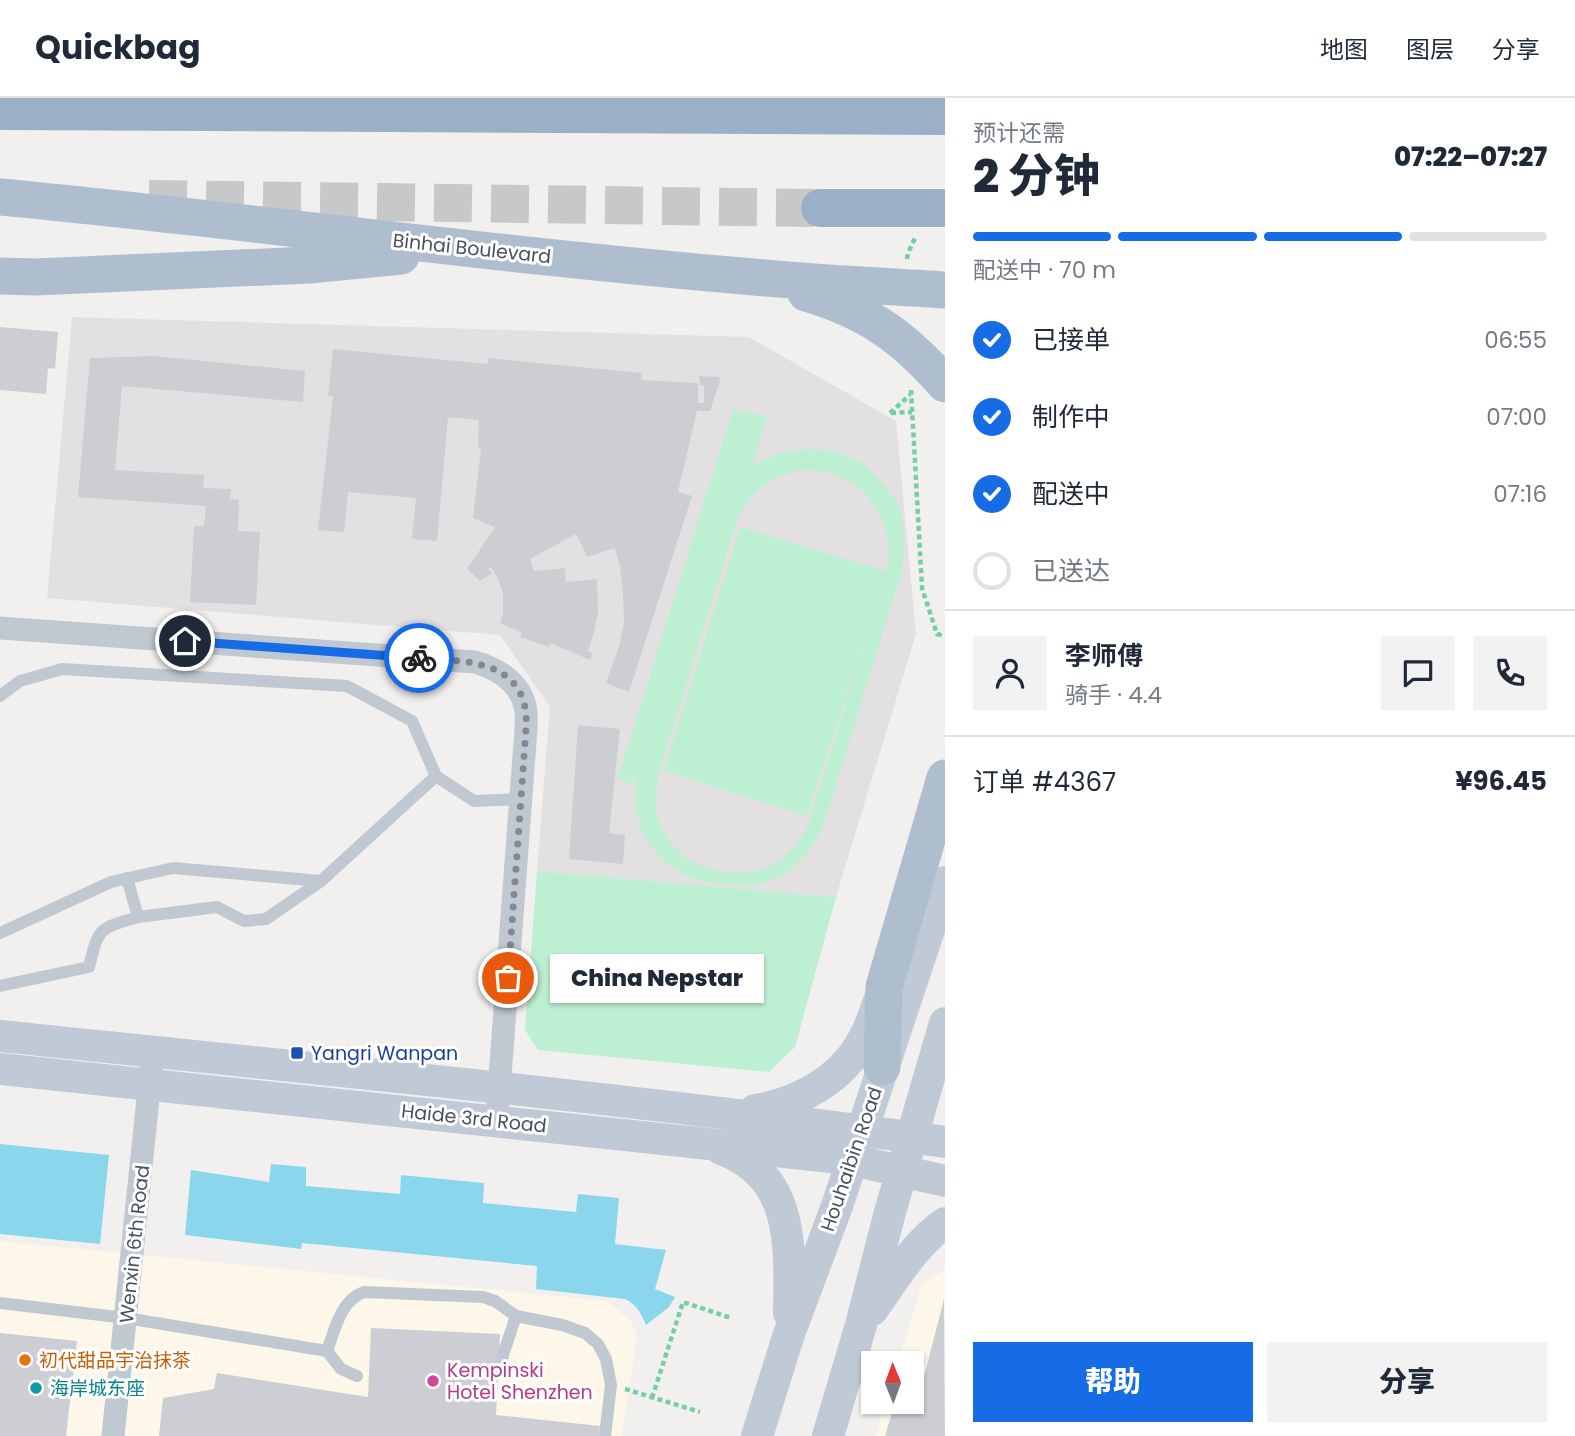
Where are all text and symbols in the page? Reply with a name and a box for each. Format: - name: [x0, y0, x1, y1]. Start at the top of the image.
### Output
- text: Quickbag: [35, 24, 201, 71]
- text: 地图: [1320, 33, 1368, 66]
- text: 图层: [1406, 33, 1454, 66]
- text: 分享: [1492, 33, 1540, 66]
- text: 预计还需: [973, 117, 1065, 149]
- text: 07:22–07:27: [1394, 139, 1547, 175]
- text: 2 分钟: [973, 144, 1100, 208]
- street label: Binhai Boulevard: [391, 227, 552, 270]
- text: 配送中 · 70 m: [973, 254, 1116, 286]
- icon: check: [973, 321, 1011, 359]
- text: 已接单: [1032, 322, 1110, 358]
- text: 06:55: [1484, 324, 1547, 356]
- icon: check: [973, 398, 1011, 436]
- text: 制作中: [1032, 399, 1110, 435]
- text: 07:00: [1486, 401, 1547, 433]
- icon: check: [973, 475, 1011, 513]
- text: 配送中: [1032, 476, 1110, 512]
- text: 07:16: [1493, 478, 1547, 510]
- text: 已送达: [1032, 553, 1110, 589]
- pin: [155, 611, 215, 671]
- icon: home: [166, 622, 204, 660]
- courier: [384, 623, 454, 693]
- button: person: [973, 636, 1047, 710]
- button: chat: [1381, 636, 1455, 710]
- button: phone: [1473, 636, 1547, 710]
- text: 李师傅: [1065, 638, 1143, 674]
- icon: bike: [400, 639, 438, 677]
- text: 骑手 · 4.4: [1065, 679, 1162, 711]
- text: ¥96.45: [1455, 763, 1547, 799]
- text: 订单 #4367: [973, 764, 1116, 800]
- pin: [478, 948, 538, 1008]
- callout: China Nepstar: [550, 954, 764, 1002]
- icon: bag: [489, 959, 527, 997]
- text: China Nepstar: [571, 962, 743, 994]
- place label: Yangri Wanpan: [311, 1040, 458, 1067]
- marker: Yangri Wanpan: [289, 1045, 305, 1061]
- street label: Houhaibin Road: [814, 1083, 889, 1235]
- street label: Haide 3rd Road: [400, 1097, 548, 1140]
- street label: Wenxin 6th Road: [113, 1164, 156, 1325]
- button: 帮助: [973, 1342, 1253, 1422]
- button: 分享: [1267, 1342, 1547, 1422]
- place label: 初代甜品宇治抹茶: [39, 1347, 191, 1374]
- north arrow: [861, 1351, 924, 1414]
- map controls: [861, 1351, 924, 1414]
- marker: 初代甜品宇治抹茶: [17, 1352, 33, 1368]
- place label: Kempinski Hotel Shenzhen: [447, 1357, 593, 1406]
- marker: Kempinski Hotel Shenzhen: [425, 1373, 441, 1389]
- place label: 海岸城东座: [50, 1375, 145, 1402]
- marker: 海岸城东座: [28, 1380, 44, 1396]

